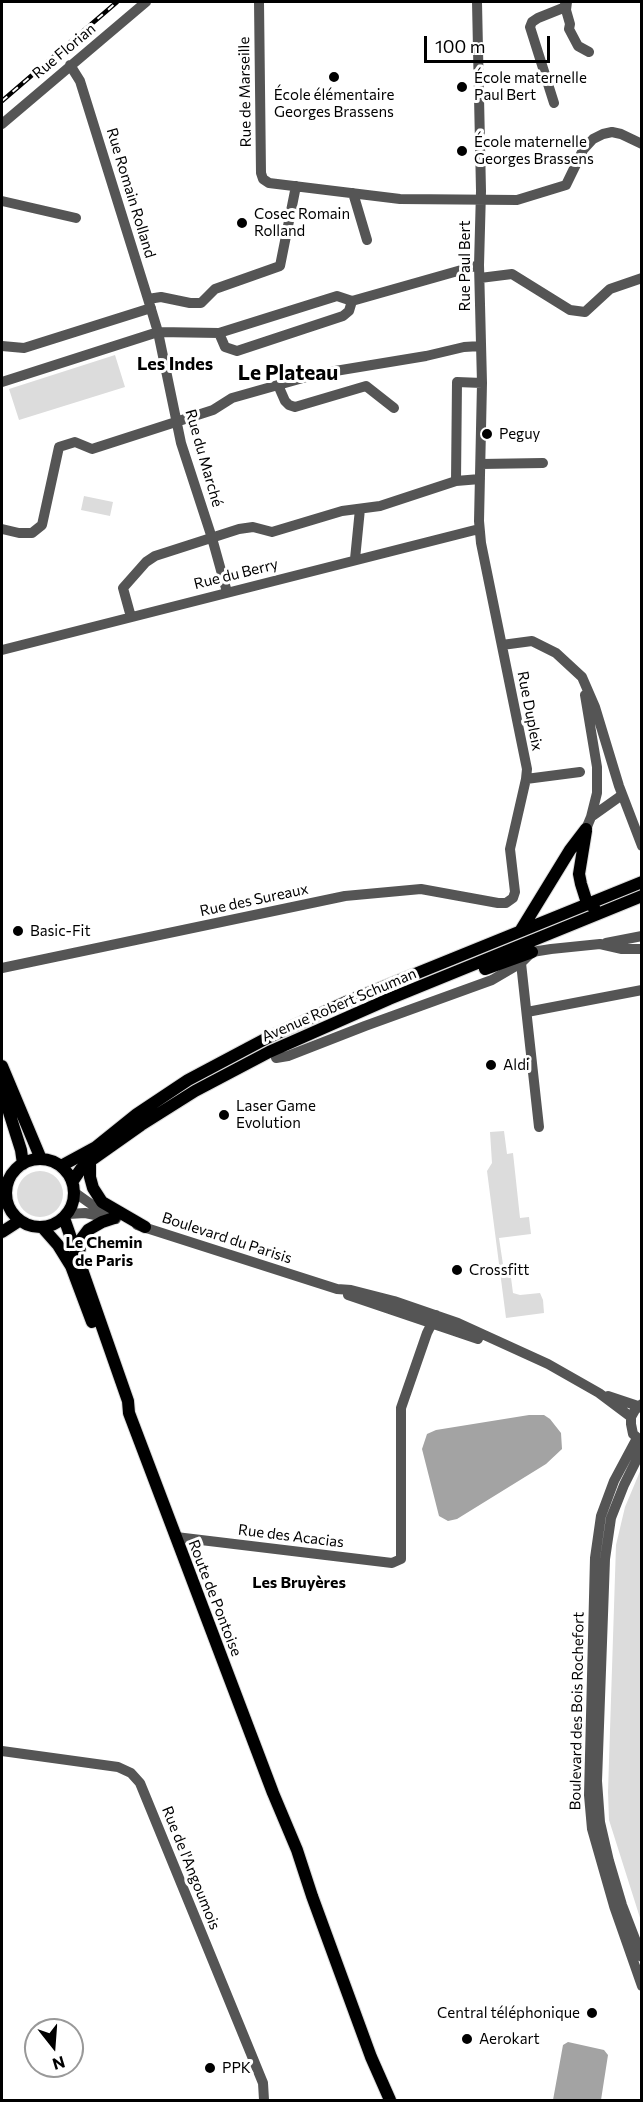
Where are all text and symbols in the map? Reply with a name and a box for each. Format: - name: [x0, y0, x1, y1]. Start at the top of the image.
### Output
- street label: Rue Florian: [29, 19, 99, 83]
- scale bar: [427, 24, 553, 62]
- text: 100 m: [435, 35, 485, 57]
- street label: Rue de Marseille: [235, 37, 255, 147]
- place label: École maternelle Paul Bert: [474, 69, 587, 104]
- marker: École élémentaire Georges Brassens: [327, 70, 341, 84]
- marker: École maternelle Paul Bert: [455, 80, 469, 94]
- place label: École élémentaire Georges Brassens: [274, 86, 394, 121]
- street label: Rue Romain Rolland: [103, 126, 159, 260]
- place label: École maternelle Georges Brassens: [474, 133, 594, 168]
- marker: École maternelle Georges Brassens: [455, 144, 469, 158]
- place label: Cosec Romain Rolland: [254, 205, 350, 240]
- marker: Cosec Romain Rolland: [235, 216, 249, 230]
- street label: Rue Paul Bert: [456, 220, 474, 312]
- district label: Les Indes: [137, 353, 213, 375]
- district label: Le Plateau: [238, 360, 338, 386]
- street label: Rue du Marché: [181, 407, 227, 509]
- place label: Peguy: [499, 425, 540, 443]
- marker: Peguy: [480, 427, 494, 441]
- street label: Rue du Berry: [192, 555, 280, 593]
- street label: Rue Dupleix: [513, 670, 547, 752]
- street label: Rue des Sureaux: [198, 880, 310, 920]
- place label: Basic-Fit: [30, 922, 91, 940]
- marker: Basic-Fit: [11, 924, 25, 938]
- street label: Avenue Robert Schuman: [259, 964, 419, 1046]
- place label: Aldi: [503, 1056, 530, 1074]
- marker: Aldi: [484, 1058, 498, 1072]
- place label: Laser Game Evolution: [236, 1097, 316, 1132]
- marker: Laser Game Evolution: [217, 1108, 231, 1122]
- street label: Boulevard du Parisis: [160, 1208, 294, 1268]
- district label: Le Chemin de Paris: [65, 1233, 143, 1271]
- place label: Crossfitt: [469, 1261, 529, 1279]
- marker: Crossfitt: [450, 1263, 464, 1277]
- street label: Rue des Acacias: [237, 1521, 345, 1551]
- street label: Route de Pontoise: [184, 1537, 246, 1659]
- district label: Les Bruyères: [252, 1573, 346, 1593]
- street label: Boulevard des Bois Rochefort: [566, 1612, 588, 1810]
- street label: Rue de l'Angoumois: [158, 1804, 224, 1932]
- place label: Central téléphonique: [437, 2004, 580, 2022]
- marker: Central téléphonique: [585, 2006, 599, 2020]
- north arrow: [24, 2018, 84, 2078]
- place label: Aerokart: [479, 2030, 540, 2048]
- marker: Aerokart: [460, 2032, 474, 2046]
- text: N: [50, 2053, 67, 2075]
- place label: PPK: [222, 2059, 251, 2077]
- marker: PPK: [203, 2061, 217, 2075]

